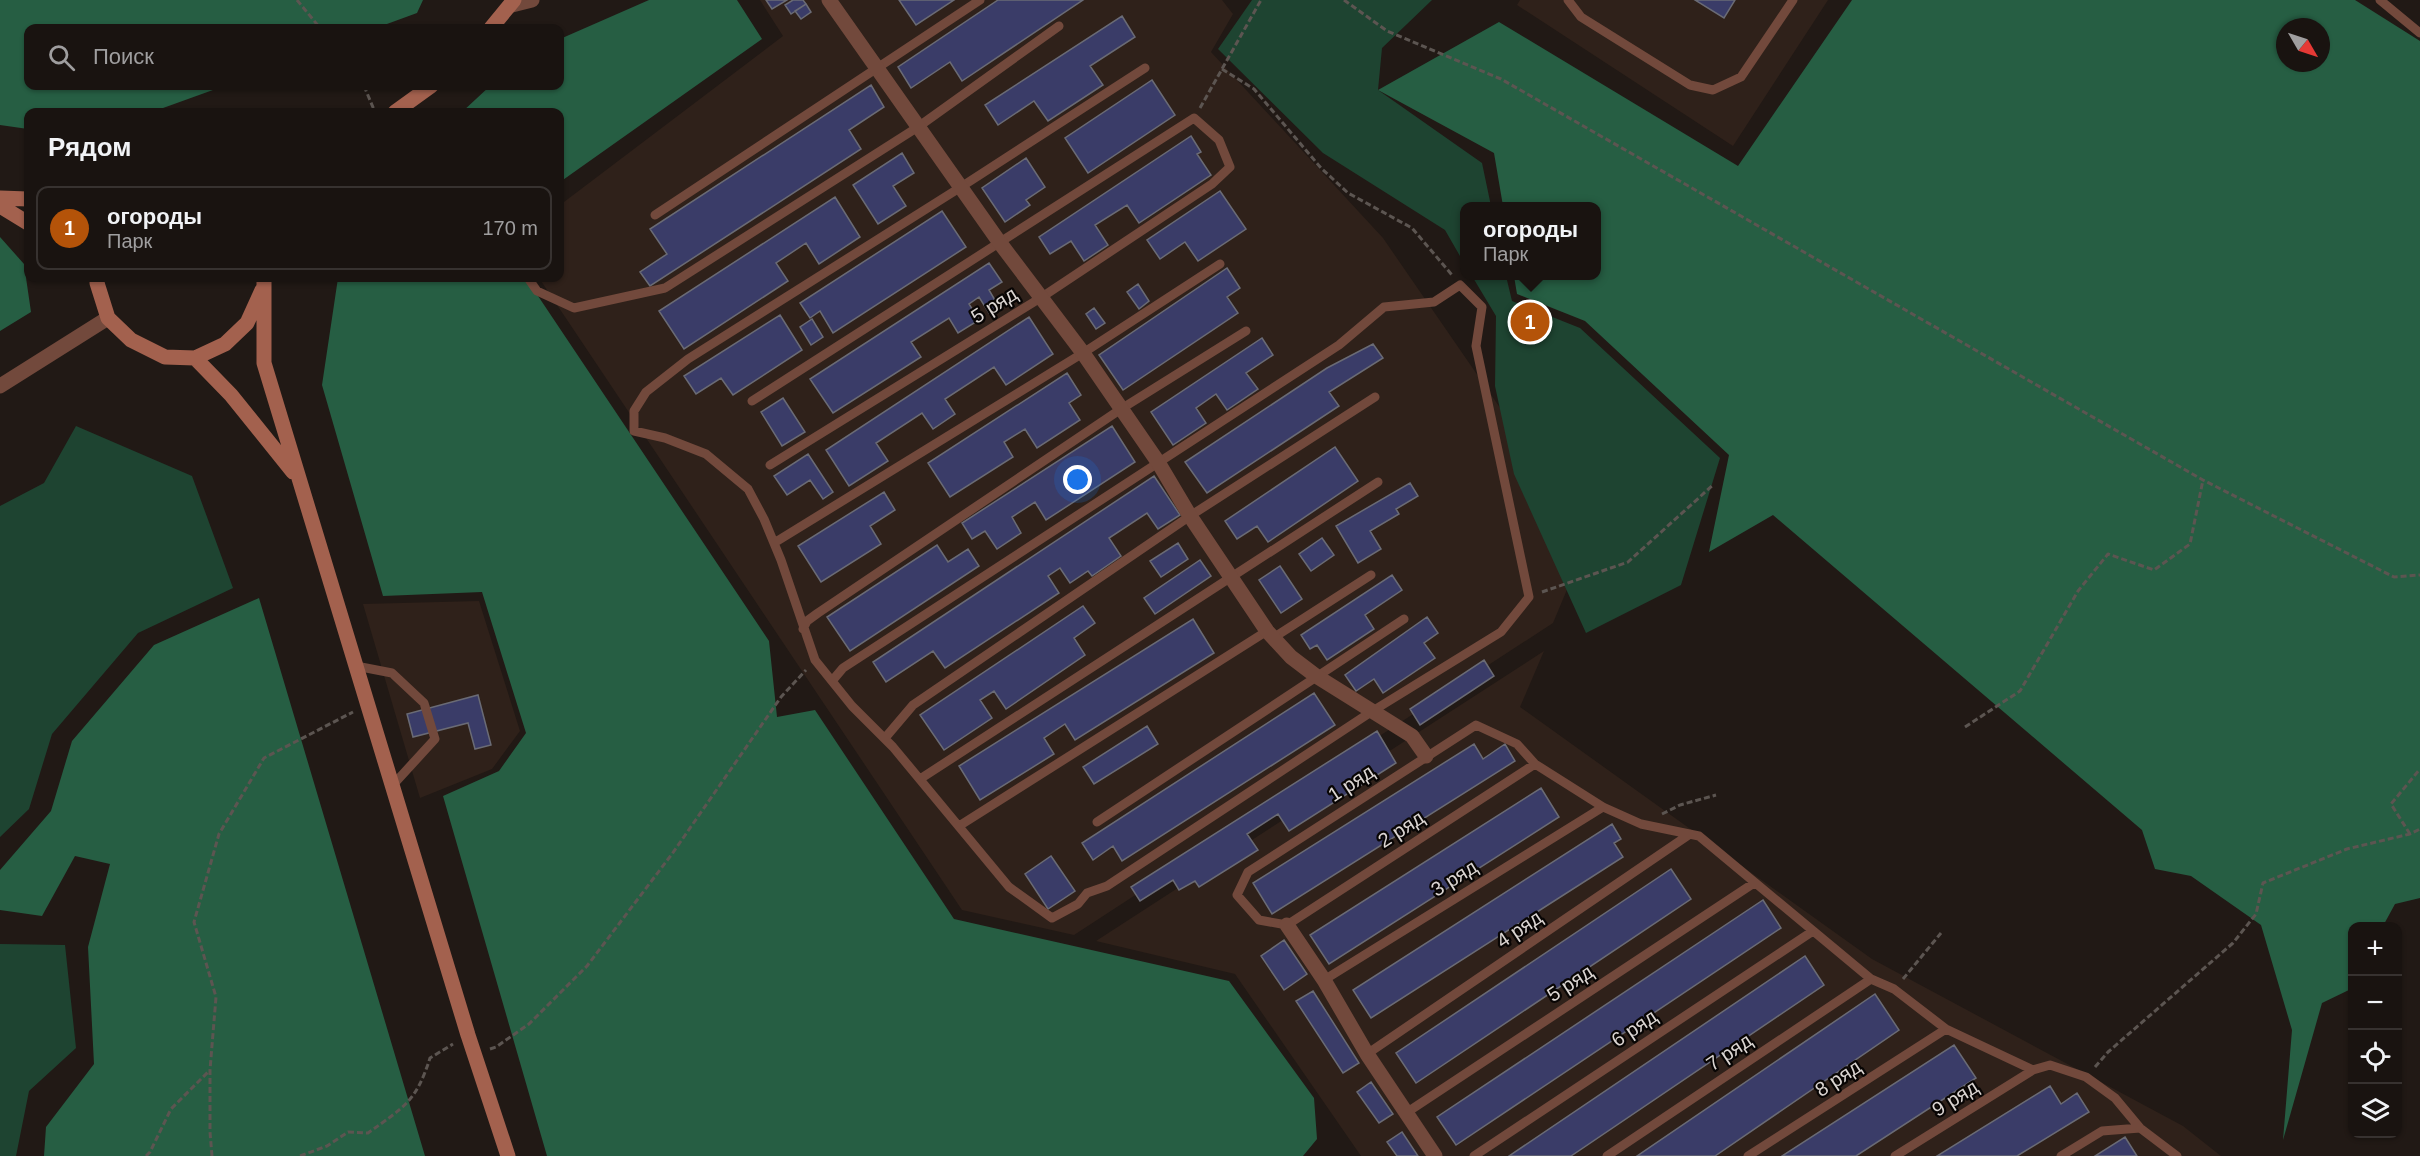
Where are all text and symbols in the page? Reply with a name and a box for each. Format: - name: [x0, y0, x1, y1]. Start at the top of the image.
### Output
- north arrow: [2276, 18, 2330, 72]
- search box: [24, 24, 564, 90]
- icon: search: [45, 41, 78, 74]
- text: Поиск: [93, 44, 154, 69]
- text: Рядом: [48, 132, 131, 162]
- popup: [1460, 202, 1601, 280]
- text: огороды: [107, 204, 202, 229]
- text: 1: [64, 217, 75, 239]
- text: 170 m: [482, 217, 538, 239]
- text: огороды: [1483, 217, 1578, 242]
- text: Парк: [107, 230, 152, 252]
- text: Парк: [1483, 243, 1528, 265]
- street label: 5 ряд: [967, 282, 1021, 328]
- pin: 1: [1510, 300, 1550, 344]
- your location: [1063, 465, 1092, 494]
- street label: 1 ряд: [1324, 760, 1378, 806]
- street label: 2 ряд: [1374, 806, 1428, 852]
- street label: 3 ряд: [1427, 855, 1481, 901]
- street label: 4 ряд: [1492, 906, 1546, 952]
- map controls: [2348, 922, 2402, 1138]
- button: +: [2348, 922, 2402, 976]
- street label: 5 ряд: [1543, 960, 1597, 1006]
- button: −: [2348, 976, 2402, 1030]
- street label: 6 ряд: [1607, 1005, 1661, 1051]
- street label: 7 ряд: [1702, 1029, 1756, 1075]
- button: locate: [2348, 1030, 2402, 1084]
- street label: 8 ряд: [1811, 1055, 1865, 1101]
- street label: 9 ряд: [1928, 1075, 1982, 1121]
- button: layers: [2348, 1084, 2402, 1138]

